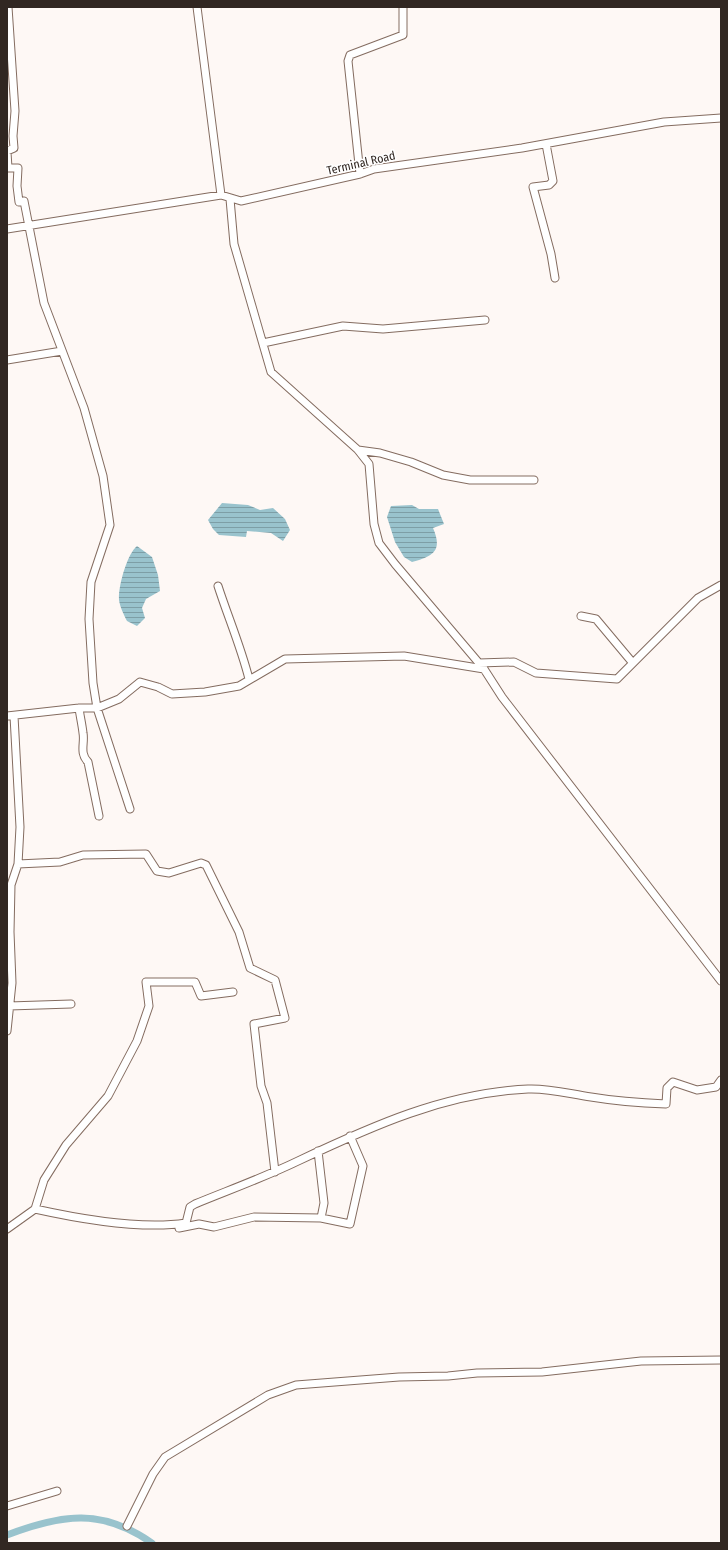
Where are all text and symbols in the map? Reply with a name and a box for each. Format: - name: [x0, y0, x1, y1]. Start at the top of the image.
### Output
- street label: Terminal Road: [325, 148, 397, 178]

